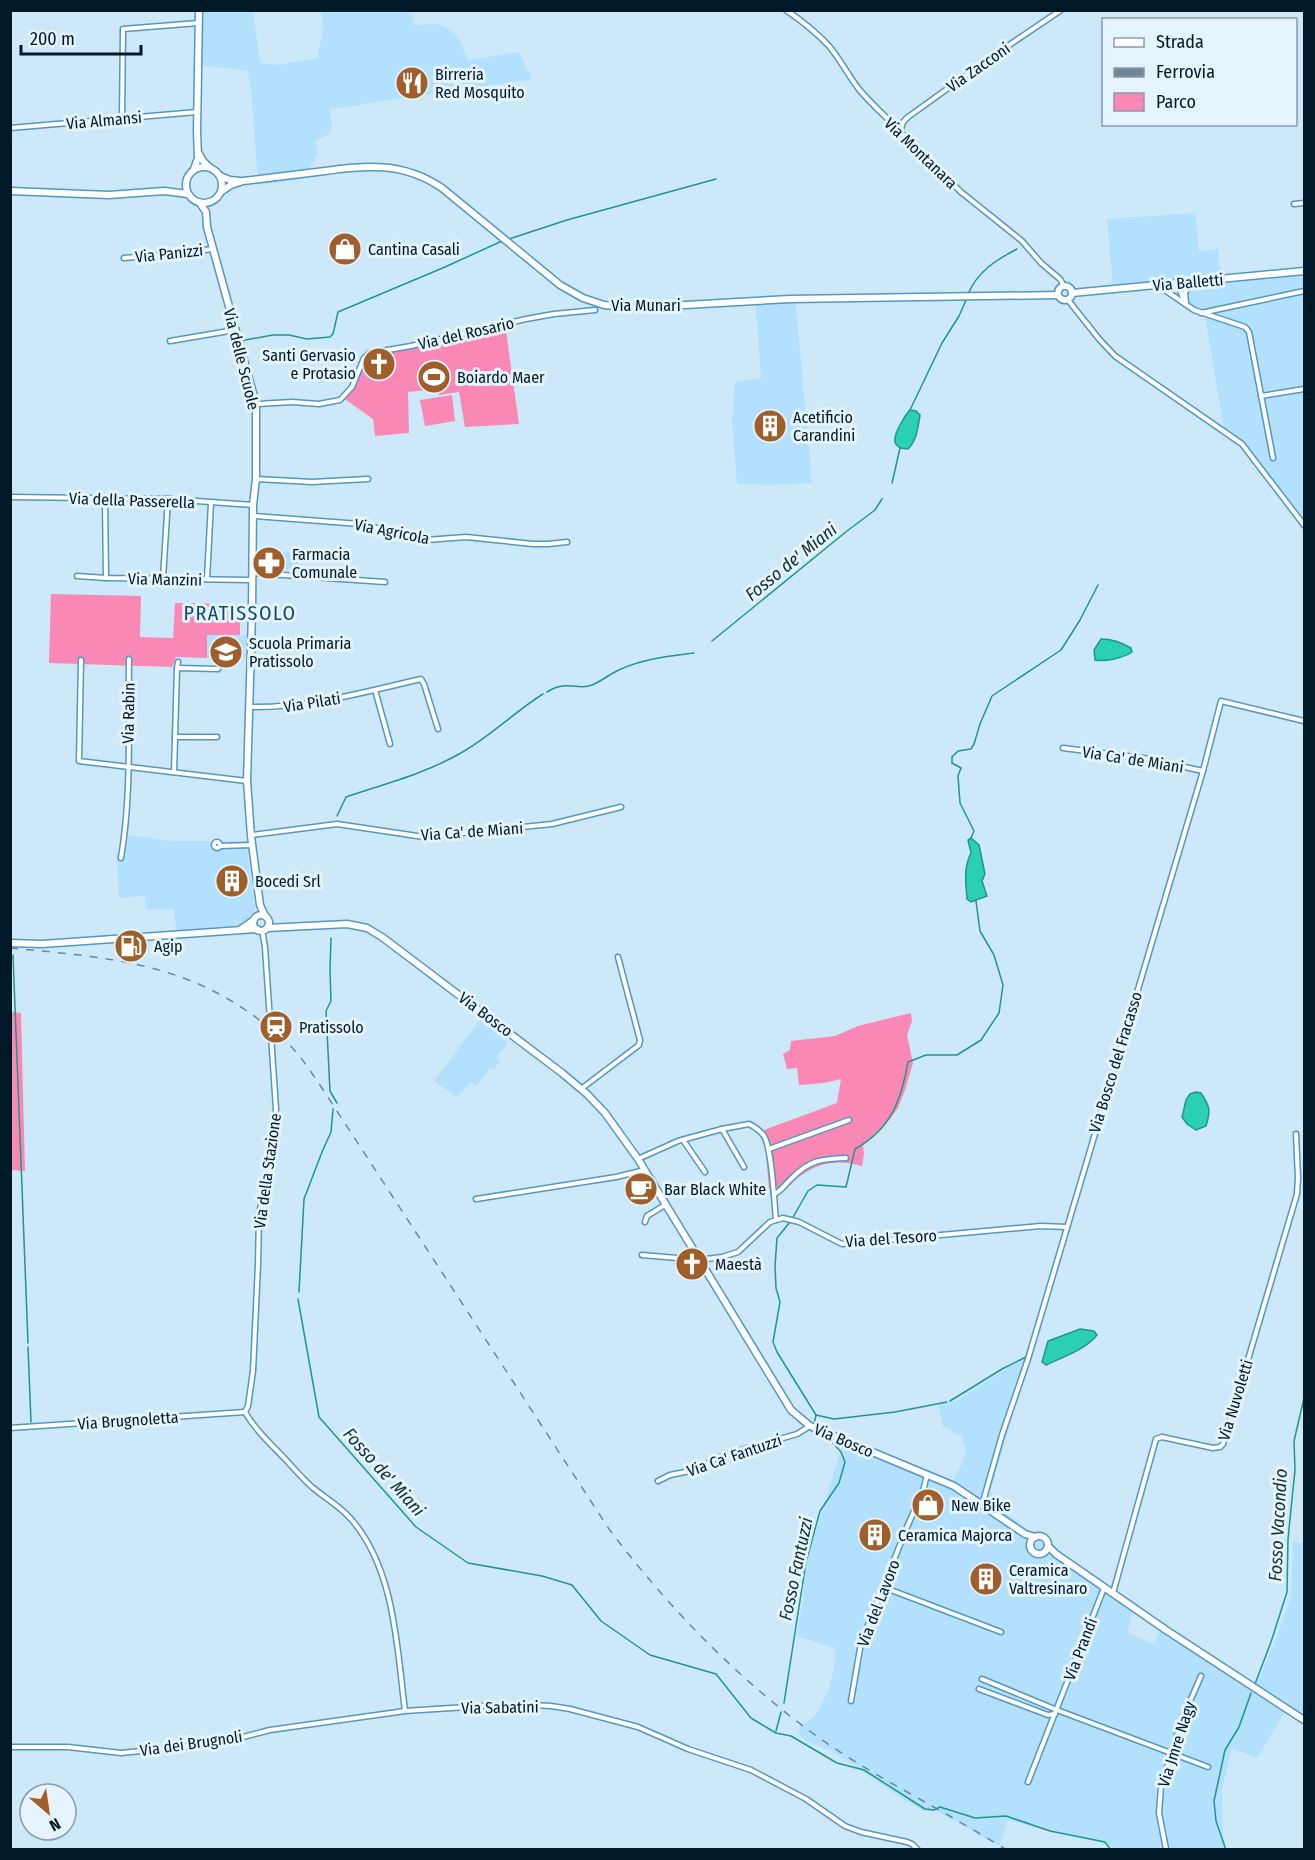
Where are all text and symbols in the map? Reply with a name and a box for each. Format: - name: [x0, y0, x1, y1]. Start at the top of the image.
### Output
- scale bar: [21, 18, 141, 56]
- legend: [1102, 18, 1297, 126]
- text: 200 m: [30, 28, 75, 50]
- text: Strada: [1156, 31, 1204, 53]
- street label: Via Zacconi: [943, 39, 1014, 96]
- text: Ferrovia: [1156, 61, 1215, 83]
- restaurant icon: Birreria Red Mosquito: [394, 65, 430, 101]
- place label: Birreria Red Mosquito: [435, 65, 525, 102]
- text: Parco: [1156, 91, 1196, 113]
- street label: Via Almansi: [65, 108, 143, 133]
- street label: Via Montanara: [880, 114, 961, 193]
- shop icon: Cantina Casali: [327, 231, 363, 267]
- street label: Via Panizzi: [134, 240, 204, 267]
- place label: Cantina Casali: [368, 240, 460, 259]
- street label: Via Balletti: [1152, 270, 1224, 295]
- street label: Via Munari: [611, 296, 681, 315]
- street label: Via delle Scuole: [220, 306, 263, 412]
- street label: Via del Rosario: [416, 313, 516, 354]
- place label: Santi Gervasio e Protasio: [262, 346, 356, 383]
- church icon: Santi Gervasio e Protasio: [361, 346, 397, 382]
- sports icon: Boiardo Maer: [416, 359, 452, 395]
- place label: Boiardo Maer: [457, 368, 545, 387]
- building icon: Acetificio Carandini: [752, 408, 788, 444]
- place label: Acetificio Carandini: [793, 408, 855, 445]
- street label: Via della Passerella: [69, 489, 196, 512]
- street label: Via Agricola: [353, 515, 431, 548]
- water label: Fosso de' Miani: [741, 518, 842, 606]
- pharmacy icon: Farmacia Comunale: [251, 545, 287, 581]
- place label: Farmacia Comunale: [292, 545, 357, 582]
- street label: Via Manzini: [128, 569, 202, 590]
- district label: PRATISSOLO: [183, 601, 297, 625]
- school or university icon: Scuola Primaria Pratissolo: [208, 634, 244, 670]
- place label: Scuola Primaria Pratissolo: [249, 634, 352, 671]
- street label: Via Rabin: [118, 682, 139, 744]
- street label: Via Pilati: [282, 689, 342, 716]
- street label: Via Ca' de Miani: [1081, 742, 1185, 777]
- street label: Via Ca' de Miani: [420, 818, 524, 845]
- building icon: Bocedi Srl: [214, 863, 250, 899]
- place label: Bocedi Srl: [255, 872, 321, 891]
- fuel station icon: Agip: [113, 928, 149, 964]
- place label: Agip: [154, 937, 182, 956]
- street label: Via Bosco: [455, 988, 516, 1041]
- street label: Via Bosco del Fracasso: [1085, 989, 1146, 1135]
- station icon: Pratissolo: [258, 1009, 294, 1045]
- place label: Pratissolo: [299, 1018, 364, 1037]
- street label: Via della Stazione: [250, 1112, 285, 1230]
- cafe icon: Bar Black White: [623, 1171, 659, 1207]
- place label: Bar Black White: [664, 1180, 766, 1199]
- street label: Via del Tesoro: [845, 1226, 937, 1251]
- church icon: Maestà: [674, 1246, 710, 1282]
- place label: Maestà: [715, 1255, 762, 1274]
- street label: Via Nuvoletti: [1214, 1357, 1257, 1443]
- street label: Via Brugnoletta: [77, 1407, 179, 1434]
- street label: Via Bosco: [811, 1419, 876, 1461]
- water label: Fosso de' Miani: [338, 1423, 430, 1521]
- street label: Via Ca' Fantuzzi: [684, 1430, 784, 1481]
- water label: Fosso Vacondio: [1264, 1468, 1292, 1582]
- shop icon: New Bike: [910, 1487, 946, 1523]
- place label: New Bike: [951, 1496, 1011, 1515]
- water label: Fosso Fantuzzi: [774, 1515, 818, 1623]
- building icon: Ceramica Majorca: [857, 1517, 893, 1553]
- place label: Ceramica Majorca: [898, 1526, 1013, 1545]
- street label: Via del Lavoro: [853, 1557, 904, 1649]
- building icon: Ceramica Valtresinaro: [968, 1561, 1004, 1597]
- place label: Ceramica Valtresinaro: [1009, 1561, 1087, 1598]
- street label: Via Prandi: [1060, 1615, 1101, 1683]
- street label: Via Sabatini: [461, 1697, 539, 1718]
- street label: Via Jmre Nagy: [1154, 1698, 1200, 1790]
- street label: Via dei Brugnoli: [139, 1727, 244, 1760]
- north arrow: [18, 1782, 78, 1842]
- text: N: [46, 1814, 64, 1835]

